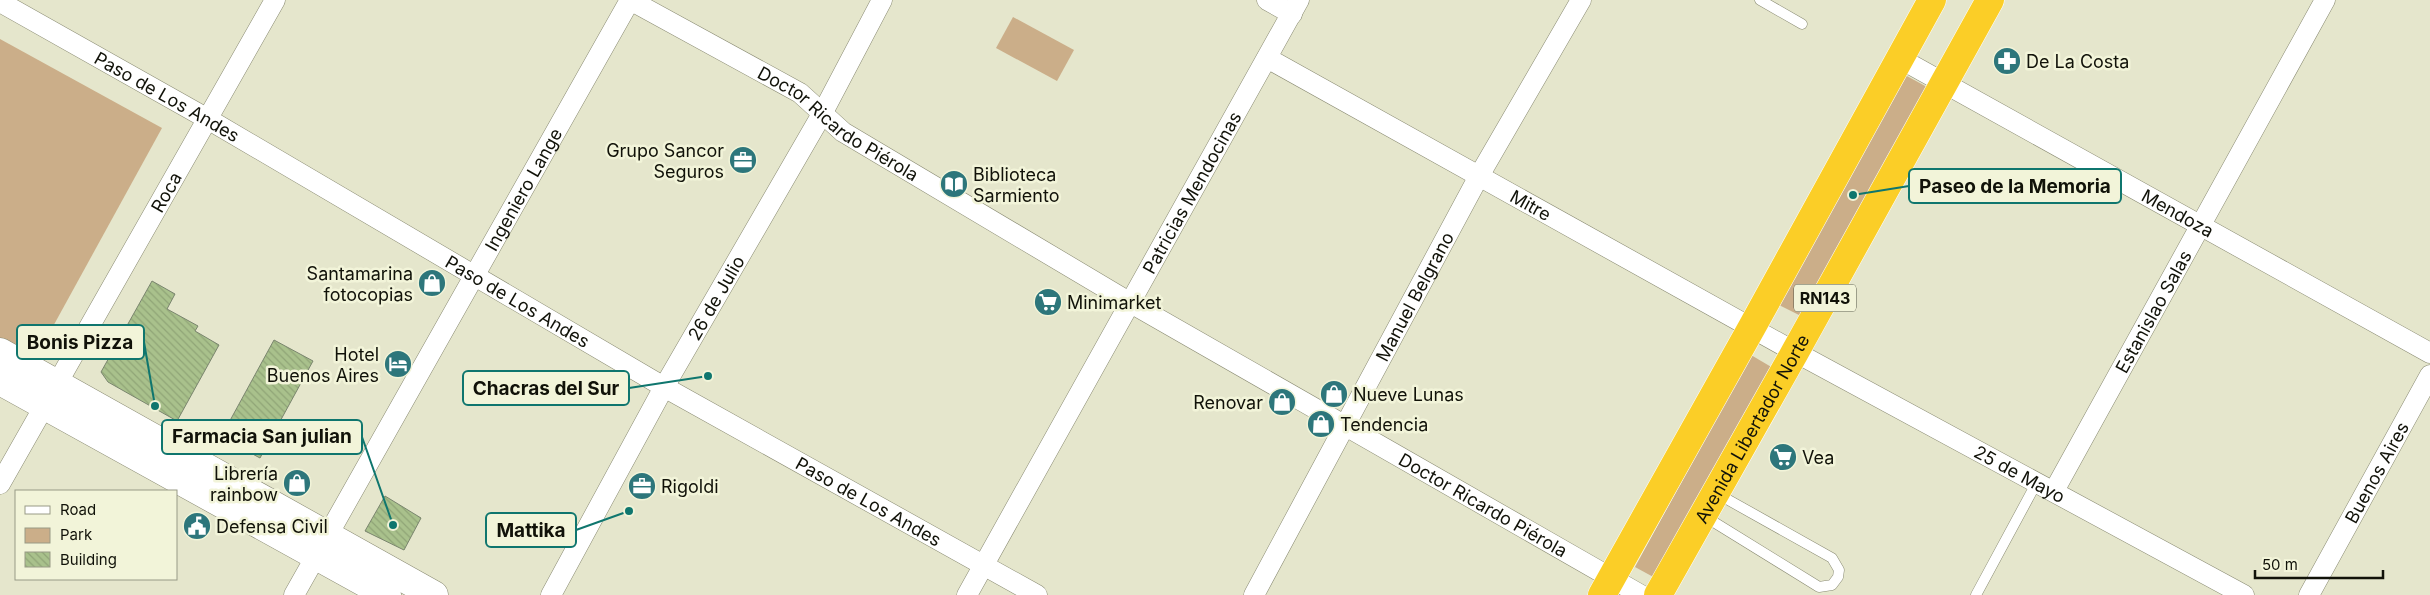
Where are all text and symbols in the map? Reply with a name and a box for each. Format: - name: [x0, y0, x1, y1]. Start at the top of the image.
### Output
- pharmacy icon: De La Costa: [1992, 46, 2022, 76]
- street label: Paso de Los Andes: [91, 47, 243, 146]
- place label: De La Costa: [2026, 51, 2129, 72]
- street label: Doctor Ricardo Piérola: [754, 62, 922, 185]
- street label: Patricias Mendocinas: [1138, 108, 1245, 277]
- street label: Ingeniero Lange: [480, 124, 566, 254]
- place label: Grupo Sancor Seguros: [606, 140, 724, 182]
- office icon: Grupo Sancor Seguros: [728, 145, 758, 175]
- place label: Biblioteca Sarmiento: [973, 164, 1059, 206]
- street label: Roca: [146, 168, 186, 216]
- library icon: Biblioteca Sarmiento: [939, 169, 969, 199]
- callout: Paseo de la Memoria: [1909, 169, 2121, 203]
- text: Paseo de la Memoria: [1919, 175, 2111, 198]
- street label: Mitre: [1507, 185, 1555, 225]
- street label: Mendoza: [2138, 185, 2217, 241]
- street label: Manuel Belgrano: [1371, 228, 1458, 365]
- street label: Estanislao Salas: [2111, 247, 2195, 377]
- street label: Paso de Los Andes: [442, 251, 593, 352]
- street label: 26 de Julio: [683, 252, 748, 344]
- place label: Santamarina fotocopias: [307, 263, 413, 305]
- shop icon: Santamarina fotocopias: [417, 268, 447, 298]
- road number: RN143: [1794, 284, 1856, 312]
- supermarket icon: Minimarket: [1033, 287, 1063, 317]
- place label: Minimarket: [1067, 292, 1162, 313]
- callout: Bonis Pizza: [17, 325, 144, 359]
- text: Bonis Pizza: [27, 331, 133, 354]
- street label: Avenida Libertador Norte: [1690, 331, 1813, 527]
- place label: Hotel Buenos Aires: [267, 344, 379, 386]
- hotel icon: Hotel Buenos Aires: [383, 349, 413, 379]
- callout: Chacras del Sur: [463, 371, 629, 405]
- text: Chacras del Sur: [473, 377, 620, 400]
- shop icon: Nueve Lunas: [1319, 379, 1349, 409]
- place label: Nueve Lunas: [1353, 384, 1464, 405]
- shop icon: Renovar: [1267, 387, 1297, 417]
- place label: Renovar: [1193, 392, 1263, 413]
- shop icon: Tendencia: [1306, 409, 1336, 439]
- place label: Tendencia: [1340, 414, 1428, 435]
- street label: Buenos Aires: [2340, 418, 2413, 527]
- callout: Farmacia San julian: [162, 420, 362, 454]
- text: Farmacia San julian: [172, 425, 352, 448]
- street label: 25 de Mayo: [1971, 441, 2069, 507]
- supermarket icon: Vea: [1768, 442, 1798, 472]
- place label: Vea: [1802, 447, 1834, 468]
- street label: Doctor Ricardo Piérola: [1395, 448, 1571, 561]
- street label: Paso de Los Andes: [792, 452, 945, 550]
- place label: Librería rainbow: [210, 463, 278, 505]
- shop icon: Librería rainbow: [282, 468, 312, 498]
- office icon: Rigoldi: [627, 471, 657, 501]
- place label: Rigoldi: [661, 476, 719, 497]
- legend: [15, 490, 178, 580]
- text: Road: [60, 500, 96, 519]
- public building icon: Defensa Civil: [182, 511, 212, 541]
- callout: Mattika: [486, 513, 576, 547]
- place label: Defensa Civil: [216, 516, 328, 537]
- text: Mattika: [496, 519, 566, 542]
- text: Park: [60, 525, 93, 544]
- scale bar: [2255, 548, 2382, 580]
- text: Building: [60, 550, 117, 569]
- text: 50 m: [2262, 555, 2298, 574]

